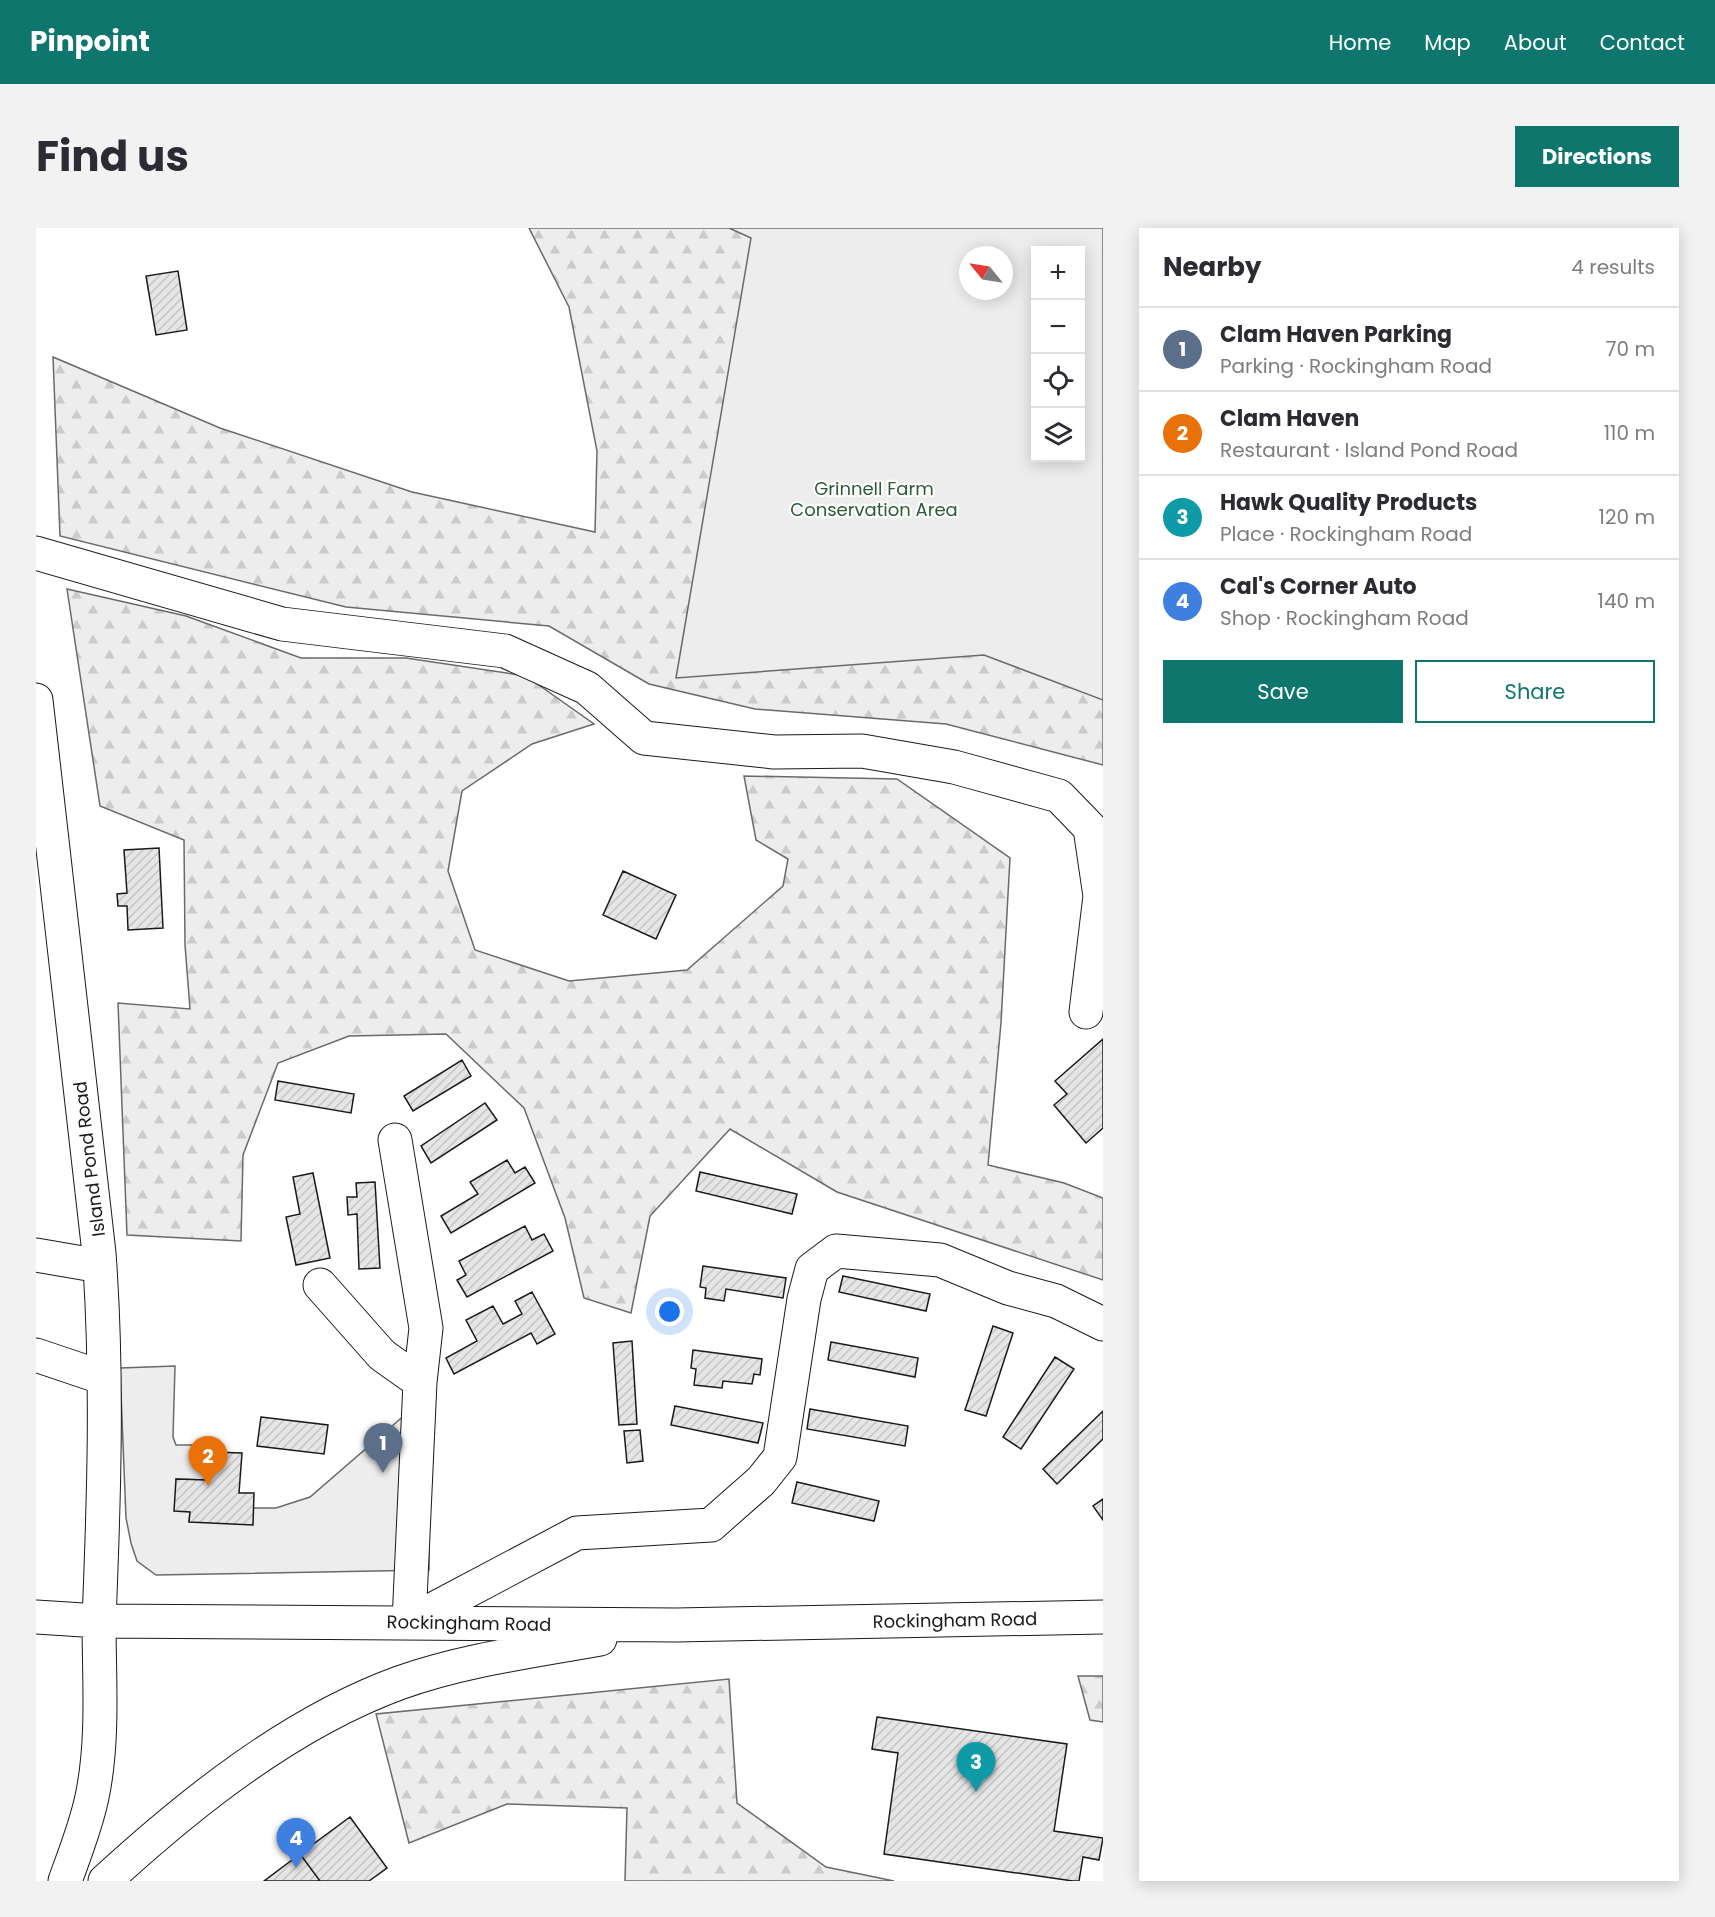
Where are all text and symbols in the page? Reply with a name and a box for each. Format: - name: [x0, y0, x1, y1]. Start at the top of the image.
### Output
- text: Pinpoint: [30, 22, 150, 61]
- text: Home: [1329, 28, 1391, 57]
- text: Map: [1424, 28, 1471, 57]
- text: About: [1504, 28, 1567, 57]
- text: Contact: [1600, 28, 1685, 57]
- button: Directions: [1515, 126, 1679, 187]
- text: Find us: [36, 127, 189, 186]
- north arrow: [959, 246, 1013, 300]
- map controls: [1031, 246, 1085, 462]
- button: +: [1031, 246, 1085, 300]
- text: Nearby: [1163, 249, 1261, 285]
- text: 4 results: [1571, 253, 1655, 281]
- button: −: [1031, 300, 1085, 354]
- text: Clam Haven Parking: [1220, 319, 1452, 350]
- text: 1: [1179, 335, 1186, 363]
- text: 70 m: [1606, 335, 1655, 363]
- text: Parking · Rockingham Road: [1220, 352, 1492, 380]
- button: locate: [1031, 354, 1085, 408]
- text: Clam Haven: [1220, 403, 1359, 434]
- button: layers: [1031, 408, 1085, 462]
- text: 2: [1177, 419, 1188, 447]
- text: 110 m: [1604, 419, 1655, 447]
- text: Restaurant · Island Pond Road: [1220, 436, 1518, 464]
- park label: Grinnell Farm Conservation Area: [790, 476, 958, 522]
- text: Hawk Quality Products: [1220, 487, 1477, 518]
- text: 3: [1176, 503, 1189, 531]
- text: 120 m: [1599, 503, 1655, 531]
- text: Place · Rockingham Road: [1220, 520, 1472, 548]
- text: Cal's Corner Auto: [1220, 571, 1417, 602]
- text: 4: [1176, 587, 1189, 615]
- text: 140 m: [1598, 587, 1655, 615]
- text: Shop · Rockingham Road: [1220, 604, 1469, 632]
- button: Save: [1163, 660, 1403, 723]
- button: Share: [1415, 660, 1655, 723]
- street label: Island Pond Road: [67, 1080, 111, 1238]
- your location: [655, 1297, 684, 1326]
- pin: 1: [364, 1424, 402, 1473]
- pin: 2: [188, 1436, 228, 1486]
- street label: Rockingham Road: [872, 1606, 1038, 1634]
- street label: Rockingham Road: [386, 1609, 552, 1637]
- pin: 3: [956, 1742, 996, 1792]
- pin: 4: [276, 1818, 316, 1868]

